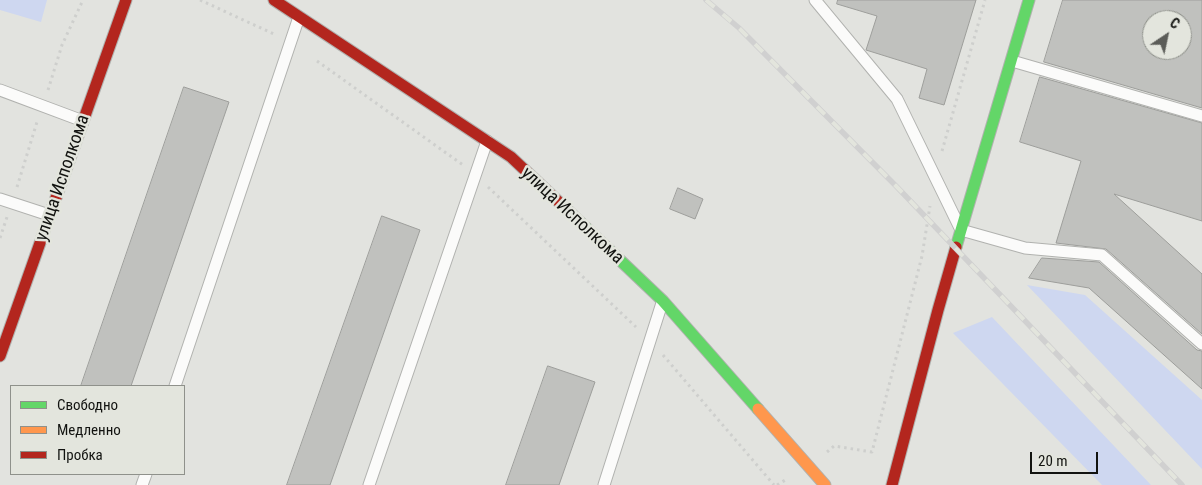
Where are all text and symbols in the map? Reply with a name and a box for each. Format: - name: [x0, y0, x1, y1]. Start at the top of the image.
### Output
- north arrow: [1142, 10, 1192, 60]
- text: С: [1167, 15, 1183, 32]
- street label: улица Исполкома: [31, 112, 95, 244]
- street label: улица Исполкома: [516, 163, 628, 269]
- legend: [10, 385, 185, 475]
- text: Свободно: [57, 396, 118, 414]
- text: Медленно: [57, 421, 121, 439]
- scale bar: [1032, 442, 1100, 474]
- text: Пробка: [57, 446, 103, 464]
- text: 20 m: [1038, 452, 1068, 470]

